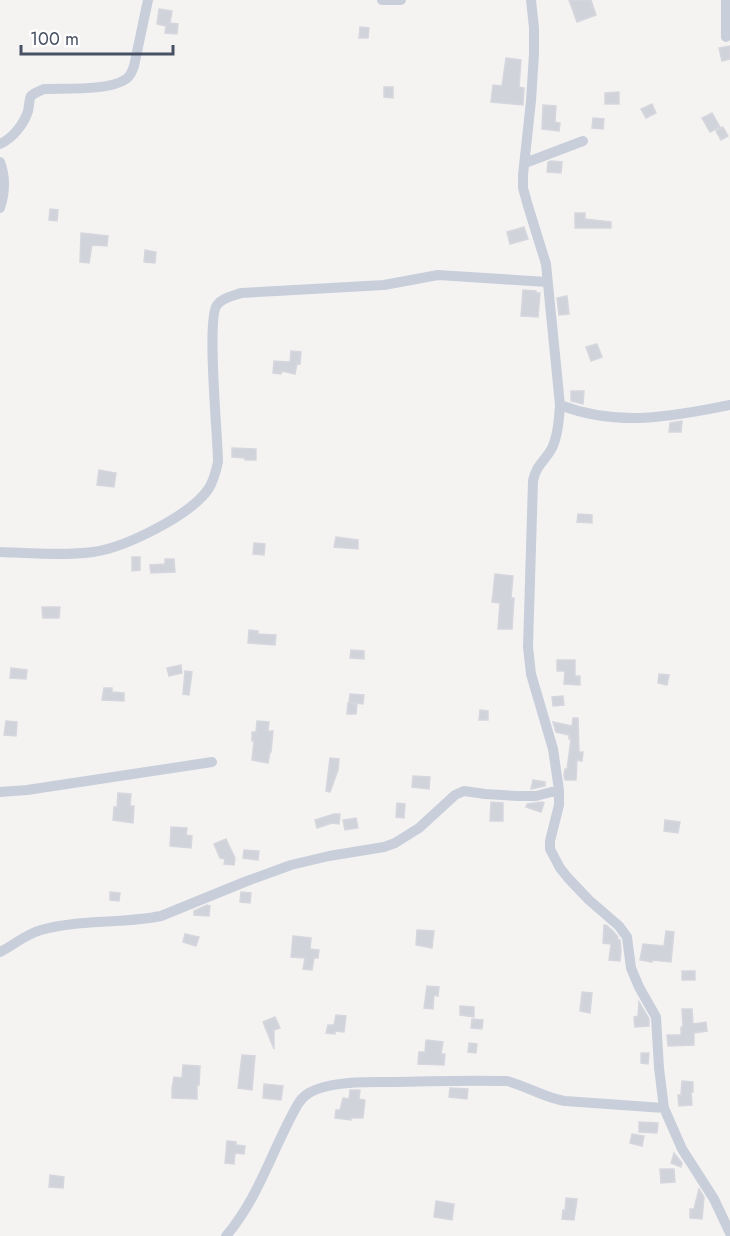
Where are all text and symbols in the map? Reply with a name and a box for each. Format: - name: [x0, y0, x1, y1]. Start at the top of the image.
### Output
- scale bar: [21, 18, 172, 56]
- text: 100 m: [30, 26, 79, 52]

